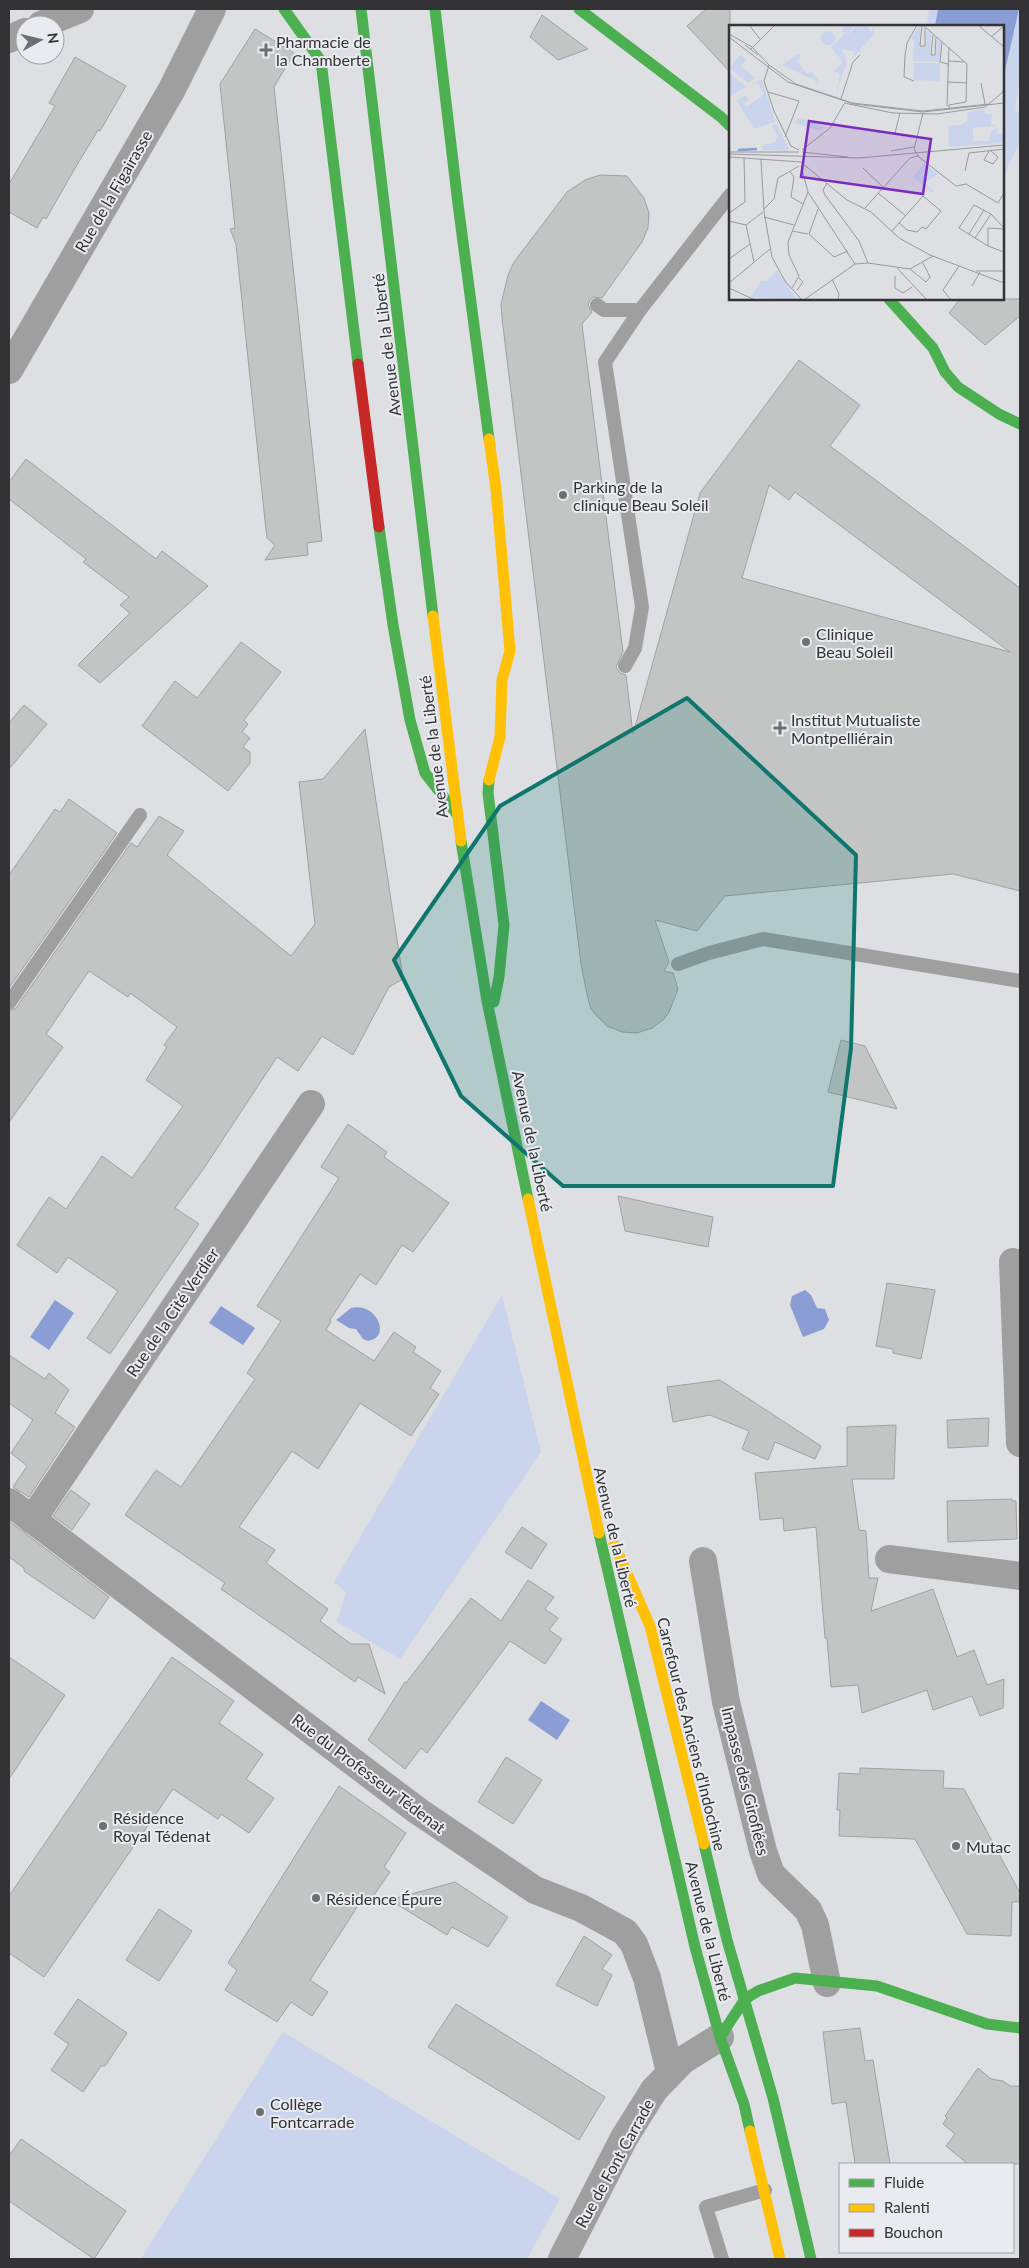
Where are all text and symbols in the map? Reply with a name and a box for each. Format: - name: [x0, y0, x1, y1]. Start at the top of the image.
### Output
- north arrow: [15, 15, 65, 65]
- inset map: [729, 25, 1004, 300]
- text: N: [44, 32, 63, 45]
- place label: Pharmacie de la Chamberte: [276, 32, 371, 69]
- marker: Pharmacie de la Chamberte: [260, 44, 272, 56]
- street label: Rue de la Figairasse: [70, 127, 156, 255]
- street label: Avenue de la Liberté: [368, 272, 404, 418]
- place label: Parking de la clinique Beau Soleil: [573, 477, 709, 514]
- marker: Parking de la clinique Beau Soleil: [557, 489, 569, 501]
- place label: Clinique Beau Soleil: [816, 624, 893, 661]
- marker: Clinique Beau Soleil: [800, 636, 812, 648]
- street label: Avenue de la Liberté: [415, 674, 451, 820]
- place label: Institut Mutualiste Montpelliérain: [791, 710, 921, 747]
- marker: Institut Mutualiste Montpelliérain: [773, 721, 787, 735]
- street label: Avenue de la Liberté: [509, 1069, 557, 1213]
- street label: Rue de la Cité Verdier: [122, 1244, 222, 1380]
- street label: Avenue de la Liberté: [591, 1465, 641, 1609]
- street label: Carrefour des Anciens d'Indochine: [654, 1615, 730, 1853]
- street label: Impasse des Giroflées: [718, 1705, 774, 1857]
- street label: Rue du Professeur Tédenat: [289, 1709, 450, 1837]
- place label: Résidence Royal Tédenat: [113, 1808, 211, 1845]
- marker: Résidence Royal Tédenat: [97, 1820, 109, 1832]
- place label: Mutac: [966, 1837, 1011, 1856]
- marker: Mutac: [950, 1840, 962, 1852]
- street label: Avenue de la Liberté: [682, 1859, 736, 2003]
- place label: Résidence Épure: [326, 1889, 442, 1908]
- marker: Résidence Épure: [310, 1892, 322, 1904]
- place label: Collège Fontcarrade: [270, 2094, 354, 2131]
- street label: Rue de Font Carrade: [571, 2095, 657, 2231]
- marker: Collège Fontcarrade: [254, 2106, 266, 2118]
- legend: [839, 2163, 1014, 2253]
- text: Fluide: [884, 2173, 924, 2191]
- text: Ralenti: [884, 2198, 930, 2216]
- text: Bouchon: [884, 2223, 943, 2241]

